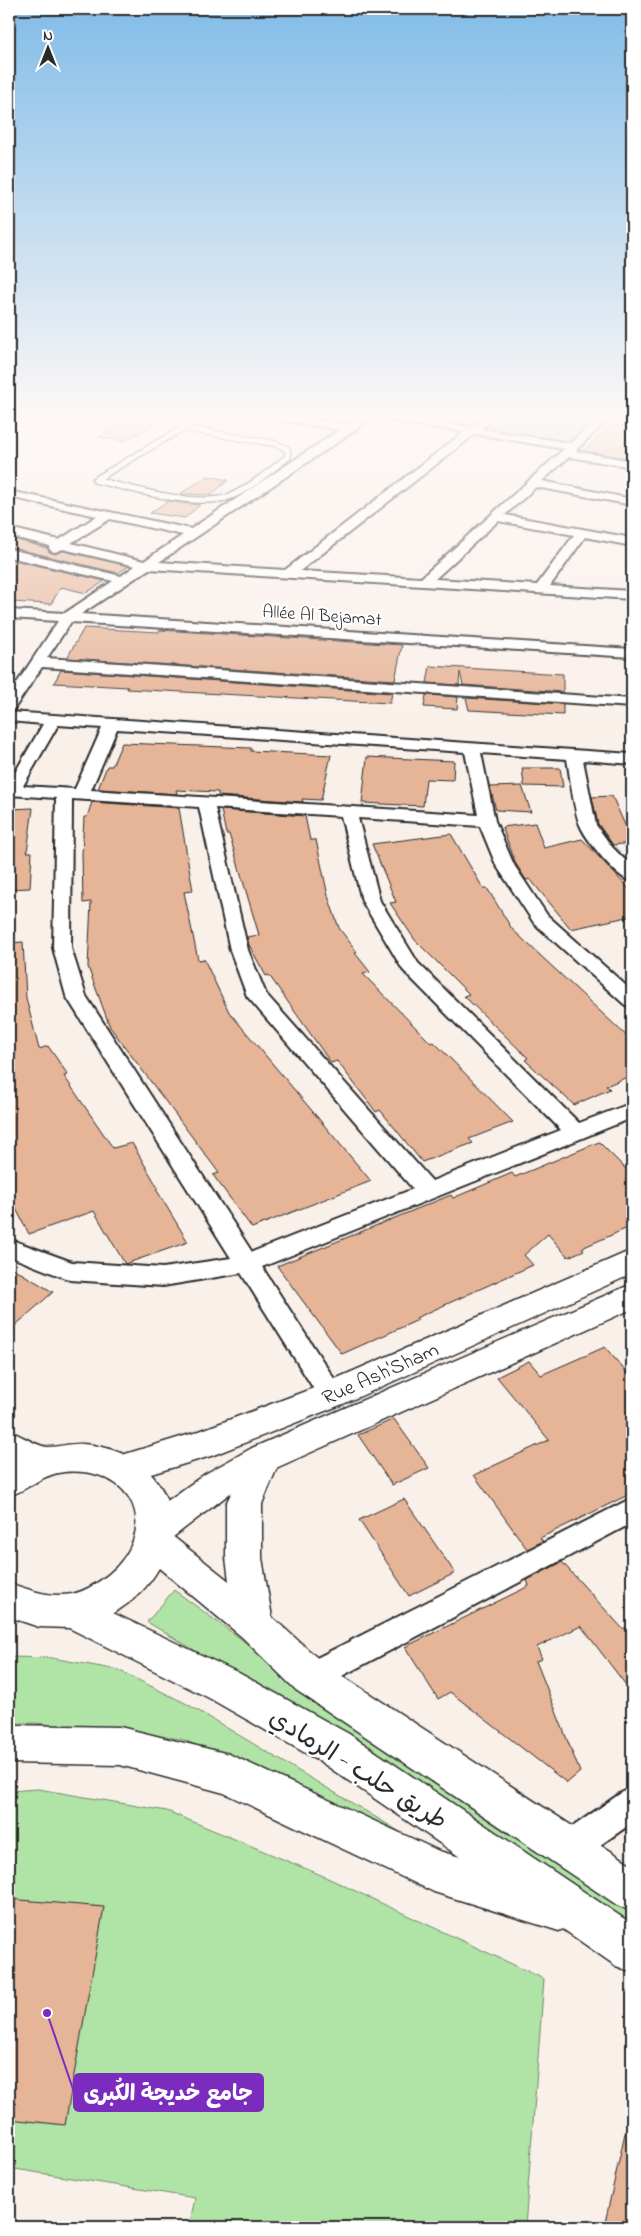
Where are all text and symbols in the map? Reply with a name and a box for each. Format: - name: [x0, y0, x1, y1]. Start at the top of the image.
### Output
- north arrow: [22, 22, 72, 72]
- text: N: [43, 26, 53, 47]
- street label: Allée Al Bejamat: [261, 600, 382, 634]
- street label: Rue Ash'Sham: [318, 1336, 444, 1414]
- street label: طريق حلب - الرمادي: [261, 1701, 454, 1840]
- callout: جامع خديجة الكُبرى: [74, 2074, 263, 2111]
- text: جامع خديجة الكُبرى: [83, 2077, 253, 2111]

